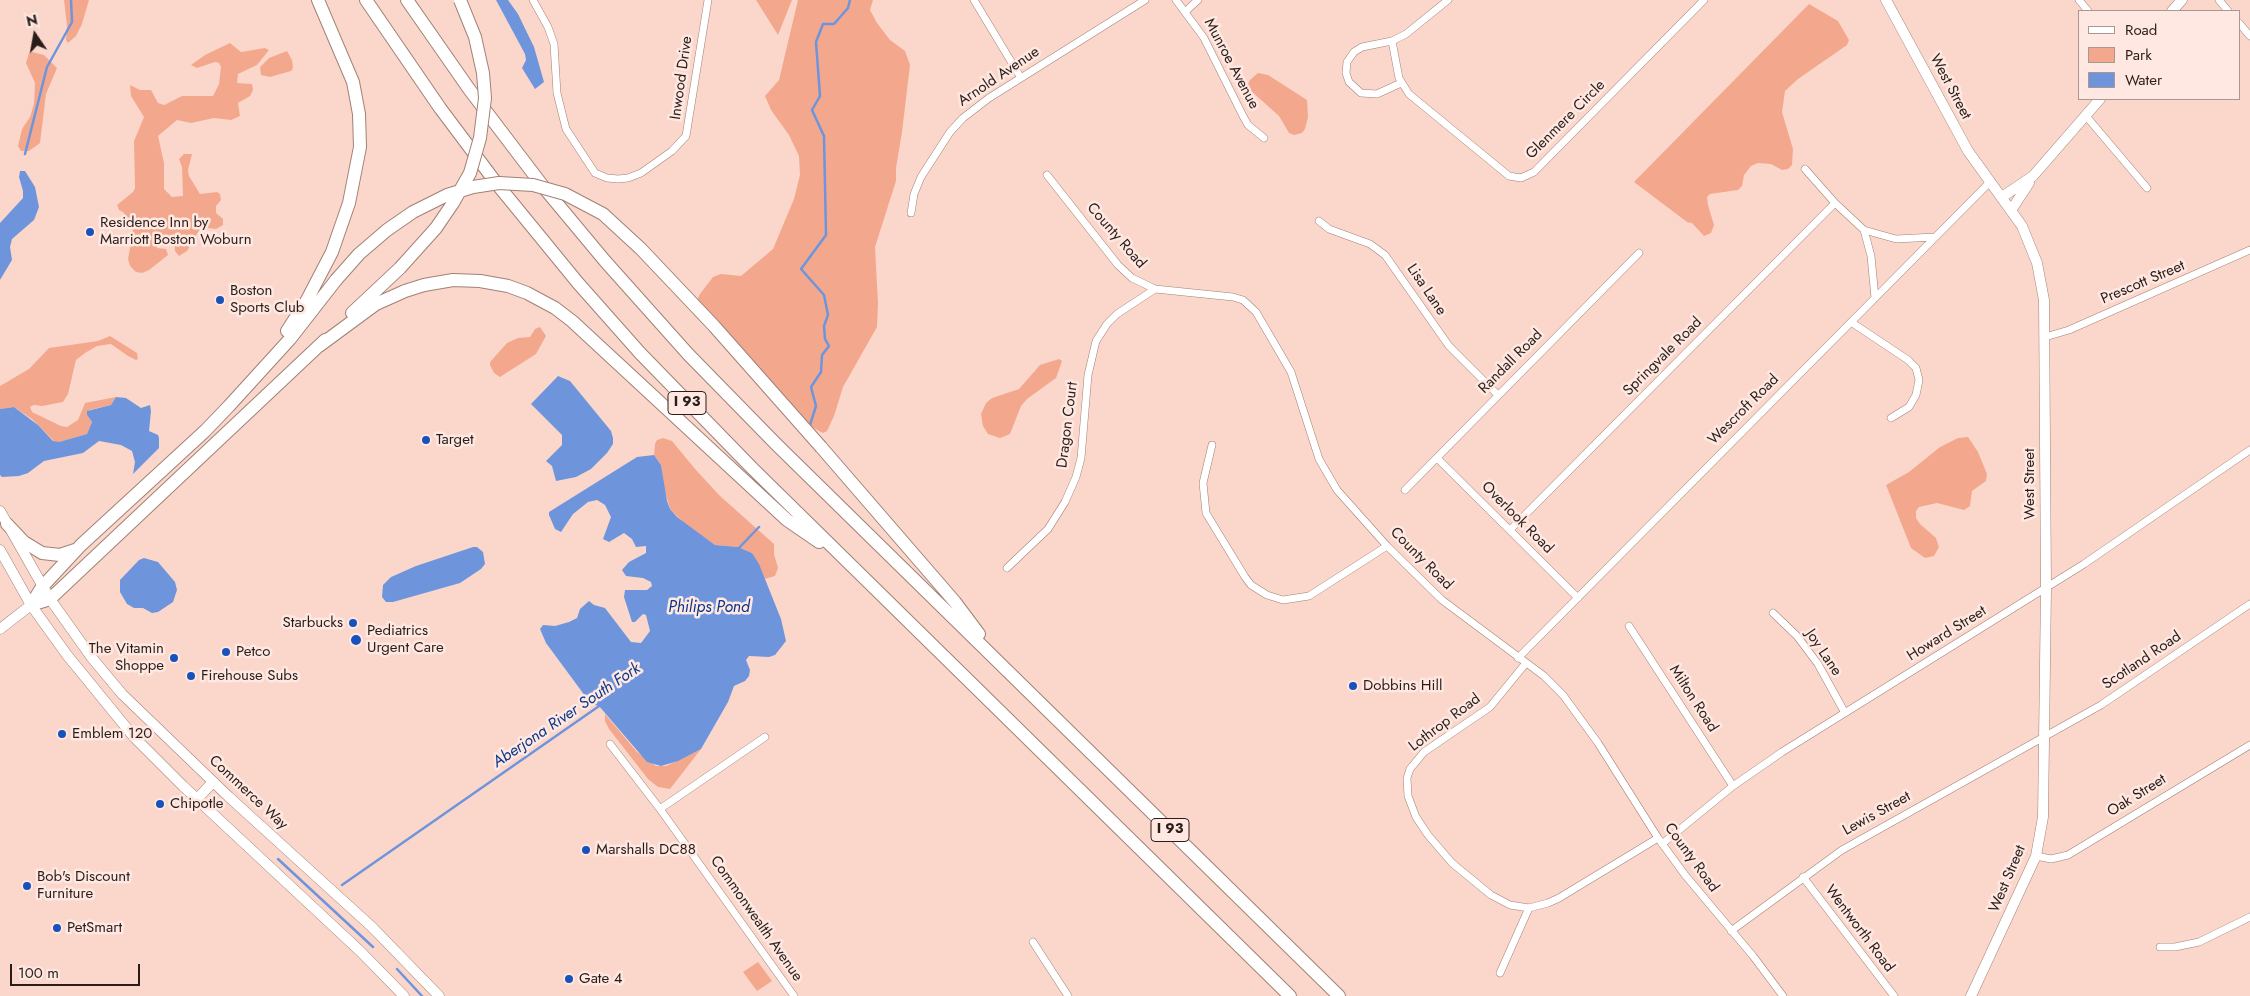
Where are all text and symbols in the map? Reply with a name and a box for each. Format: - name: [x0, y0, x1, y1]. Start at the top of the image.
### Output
- text: N: [24, 9, 39, 31]
- north arrow: [10, 10, 60, 60]
- legend: [2078, 10, 2240, 100]
- street label: Munroe Avenue: [1200, 16, 1262, 112]
- text: Road: [2125, 19, 2157, 41]
- street label: Inwood Drive: [667, 35, 697, 121]
- street label: Arnold Avenue: [955, 43, 1043, 111]
- text: Park: [2125, 44, 2152, 66]
- street label: West Street: [1925, 51, 1975, 123]
- text: Water: [2125, 69, 2162, 91]
- street label: Glenmere Circle: [1523, 77, 1609, 163]
- street label: County Road: [1083, 199, 1149, 273]
- place label: Residence Inn by Marriott Boston Woburn: [100, 214, 251, 249]
- marker: Residence Inn by Marriott Boston Woburn: [84, 226, 96, 238]
- street label: Prescott Street: [2098, 257, 2188, 309]
- street label: Lisa Lane: [1402, 261, 1450, 319]
- place label: Boston Sports Club: [230, 282, 304, 317]
- marker: Boston Sports Club: [214, 294, 226, 306]
- street label: Springvale Road: [1620, 314, 1706, 400]
- street label: Randall Road: [1475, 326, 1547, 398]
- street label: Wescroft Road: [1705, 371, 1783, 449]
- street label: Dragon Court: [1054, 381, 1082, 469]
- road number: I 93: [668, 392, 706, 414]
- place label: Target: [436, 431, 473, 449]
- marker: Target: [420, 434, 432, 446]
- street label: West Street: [2021, 448, 2039, 520]
- street label: Overlook Road: [1477, 478, 1557, 558]
- street label: County Road: [1386, 524, 1456, 594]
- water label: Philips Pond: [668, 598, 750, 618]
- street label: Howard Street: [1904, 602, 1990, 666]
- place label: Starbucks: [283, 614, 343, 632]
- marker: Starbucks: [347, 617, 359, 629]
- place label: Pediatrics Urgent Care: [367, 622, 444, 657]
- street label: Joy Lane: [1801, 626, 1845, 680]
- street label: Scotland Road: [2099, 628, 2185, 694]
- marker: Pediatrics Urgent Care: [349, 633, 363, 647]
- place label: The Vitamin Shoppe: [89, 640, 164, 675]
- place label: Petco: [236, 643, 270, 661]
- marker: Petco: [220, 646, 232, 658]
- marker: The Vitamin Shoppe: [168, 652, 180, 664]
- water label: Aberjona River South Fork: [490, 659, 644, 773]
- street label: Milton Road: [1665, 662, 1721, 736]
- place label: Firehouse Subs: [201, 667, 298, 685]
- marker: Firehouse Subs: [185, 670, 197, 682]
- place label: Dobbins Hill: [1363, 677, 1442, 695]
- marker: Dobbins Hill: [1347, 680, 1359, 692]
- street label: Lothrop Road: [1406, 690, 1484, 756]
- place label: Emblem 120: [72, 725, 152, 743]
- marker: Emblem 120: [56, 728, 68, 740]
- street label: Commerce Way: [205, 752, 291, 834]
- street label: Oak Street: [2104, 771, 2170, 821]
- street label: Lewis Street: [1840, 788, 1914, 840]
- place label: Chipotle: [170, 795, 224, 813]
- marker: Chipotle: [154, 798, 166, 810]
- road number: I 93: [1151, 818, 1189, 842]
- street label: County Road: [1660, 820, 1722, 896]
- place label: Marshalls DC88: [596, 841, 696, 859]
- street label: West Street: [1986, 843, 2030, 915]
- marker: Marshalls DC88: [580, 844, 592, 856]
- street label: Commonwealth Avenue: [706, 853, 806, 985]
- place label: Bob's Discount Furniture: [37, 868, 130, 903]
- marker: Bob's Discount Furniture: [21, 880, 33, 892]
- street label: Wentworth Road: [1820, 882, 1898, 976]
- place label: PetSmart: [67, 919, 122, 937]
- marker: PetSmart: [51, 922, 63, 934]
- scale bar: [12, 954, 142, 986]
- text: 100 m: [18, 962, 59, 984]
- place label: Gate 4: [579, 970, 622, 988]
- marker: Gate 4: [563, 973, 575, 985]

